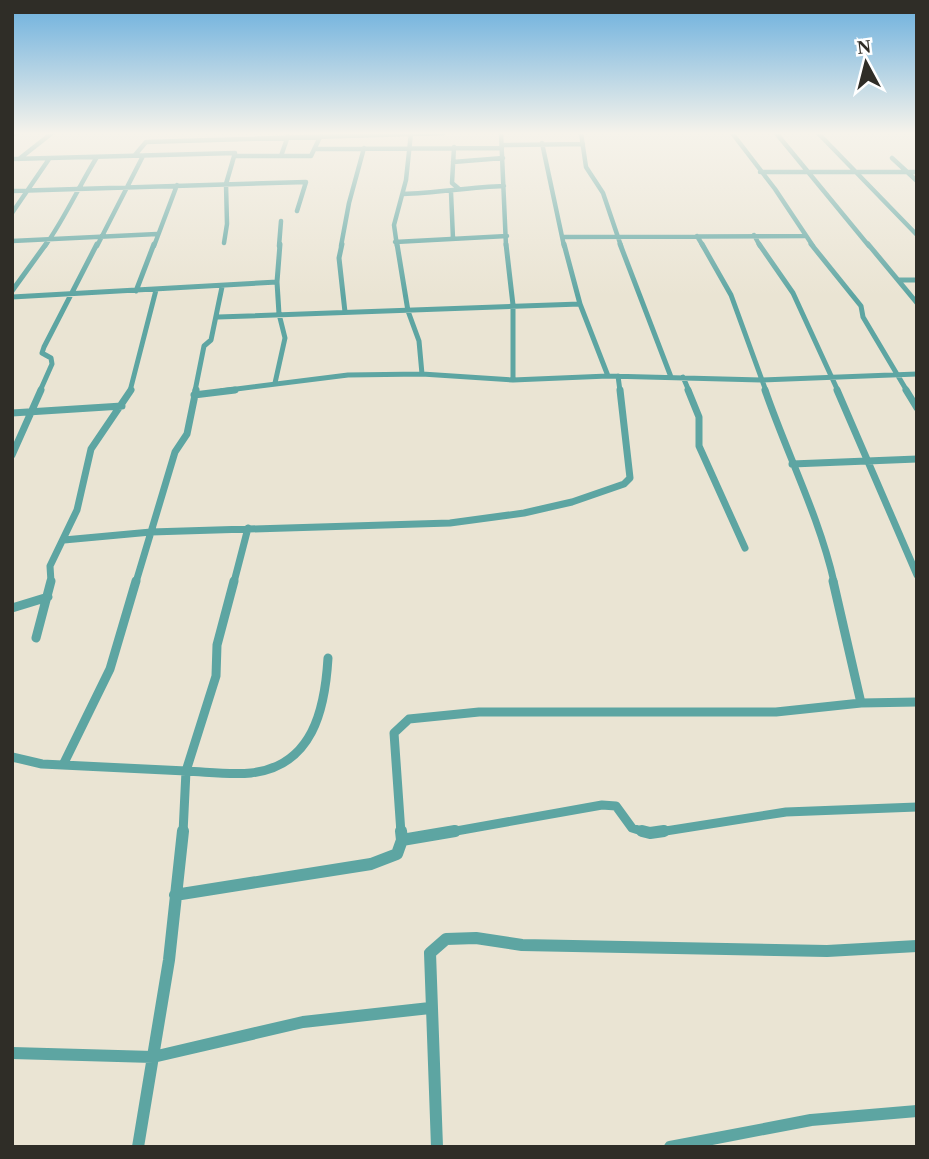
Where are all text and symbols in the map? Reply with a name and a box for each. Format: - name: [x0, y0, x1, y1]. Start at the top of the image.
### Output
- north arrow: [831, 28, 901, 98]
- text: N: [856, 35, 872, 58]

